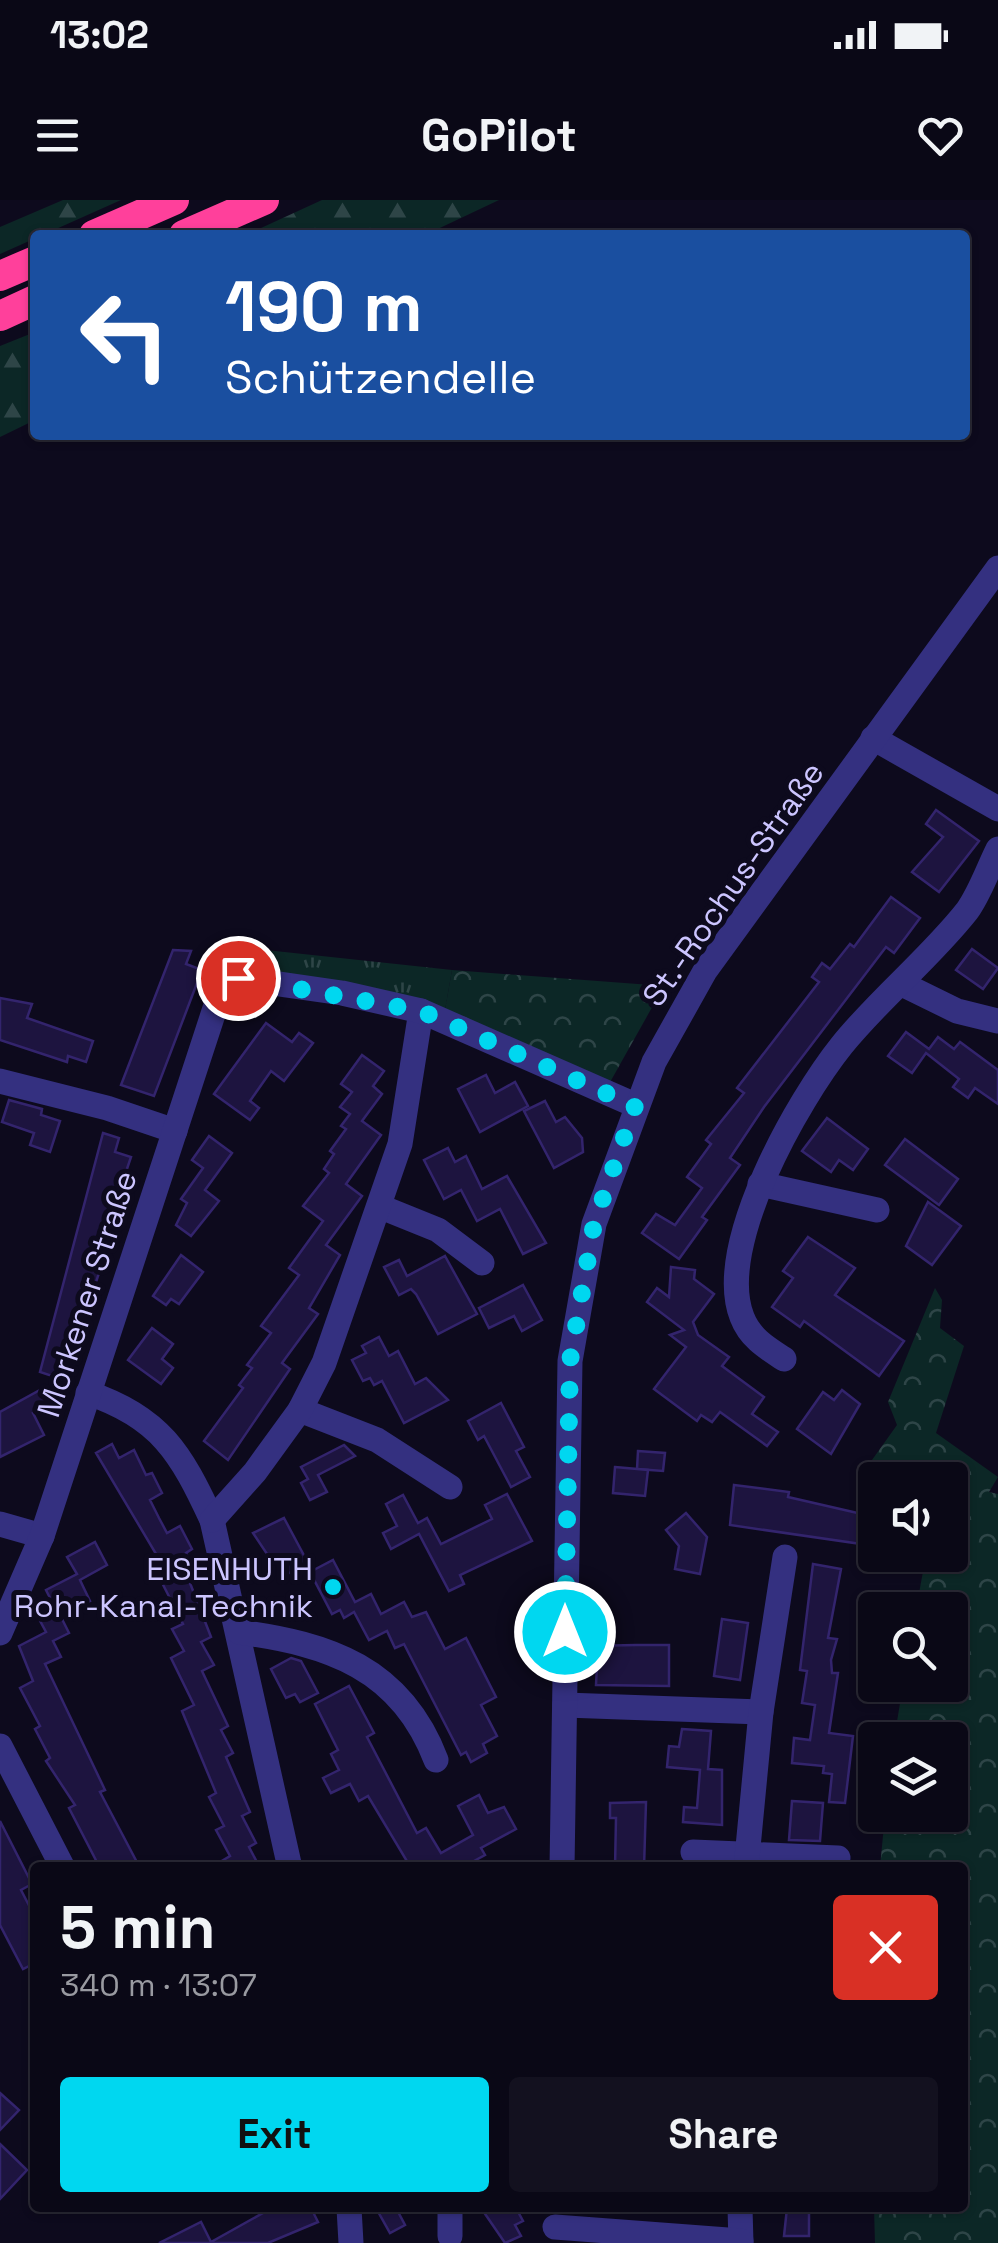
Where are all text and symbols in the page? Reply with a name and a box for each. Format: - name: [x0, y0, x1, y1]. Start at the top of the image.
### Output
- text: 13:02: [50, 11, 149, 59]
- text: GoPilot: [421, 107, 577, 164]
- icon: menu: [30, 108, 85, 163]
- icon: heart: [913, 108, 968, 163]
- text: 190 m: [225, 262, 423, 351]
- icon: left: [60, 270, 190, 400]
- text: Schützendelle: [225, 349, 536, 406]
- street label: St.-Rochus-Straße: [634, 754, 832, 1014]
- pin: [196, 936, 281, 1021]
- icon: arrive: [211, 951, 266, 1006]
- street label: Morkener Straße: [28, 1166, 146, 1422]
- map controls: [858, 1462, 968, 1832]
- button: sound: [858, 1462, 968, 1572]
- place label: EISENHUTH Rohr-Kanal-Technik: [14, 1549, 313, 1626]
- marker: EISENHUTH Rohr-Kanal-Technik: [322, 1576, 344, 1598]
- position arrow: [513, 1580, 617, 1684]
- button: search: [858, 1592, 968, 1702]
- button: layers: [858, 1722, 968, 1832]
- text: 5 min: [60, 1889, 215, 1966]
- button: close: [833, 1895, 938, 2000]
- text: 340 m · 13:07: [60, 1965, 257, 2005]
- button: Exit: [60, 2077, 489, 2192]
- button: Share: [509, 2077, 938, 2192]

